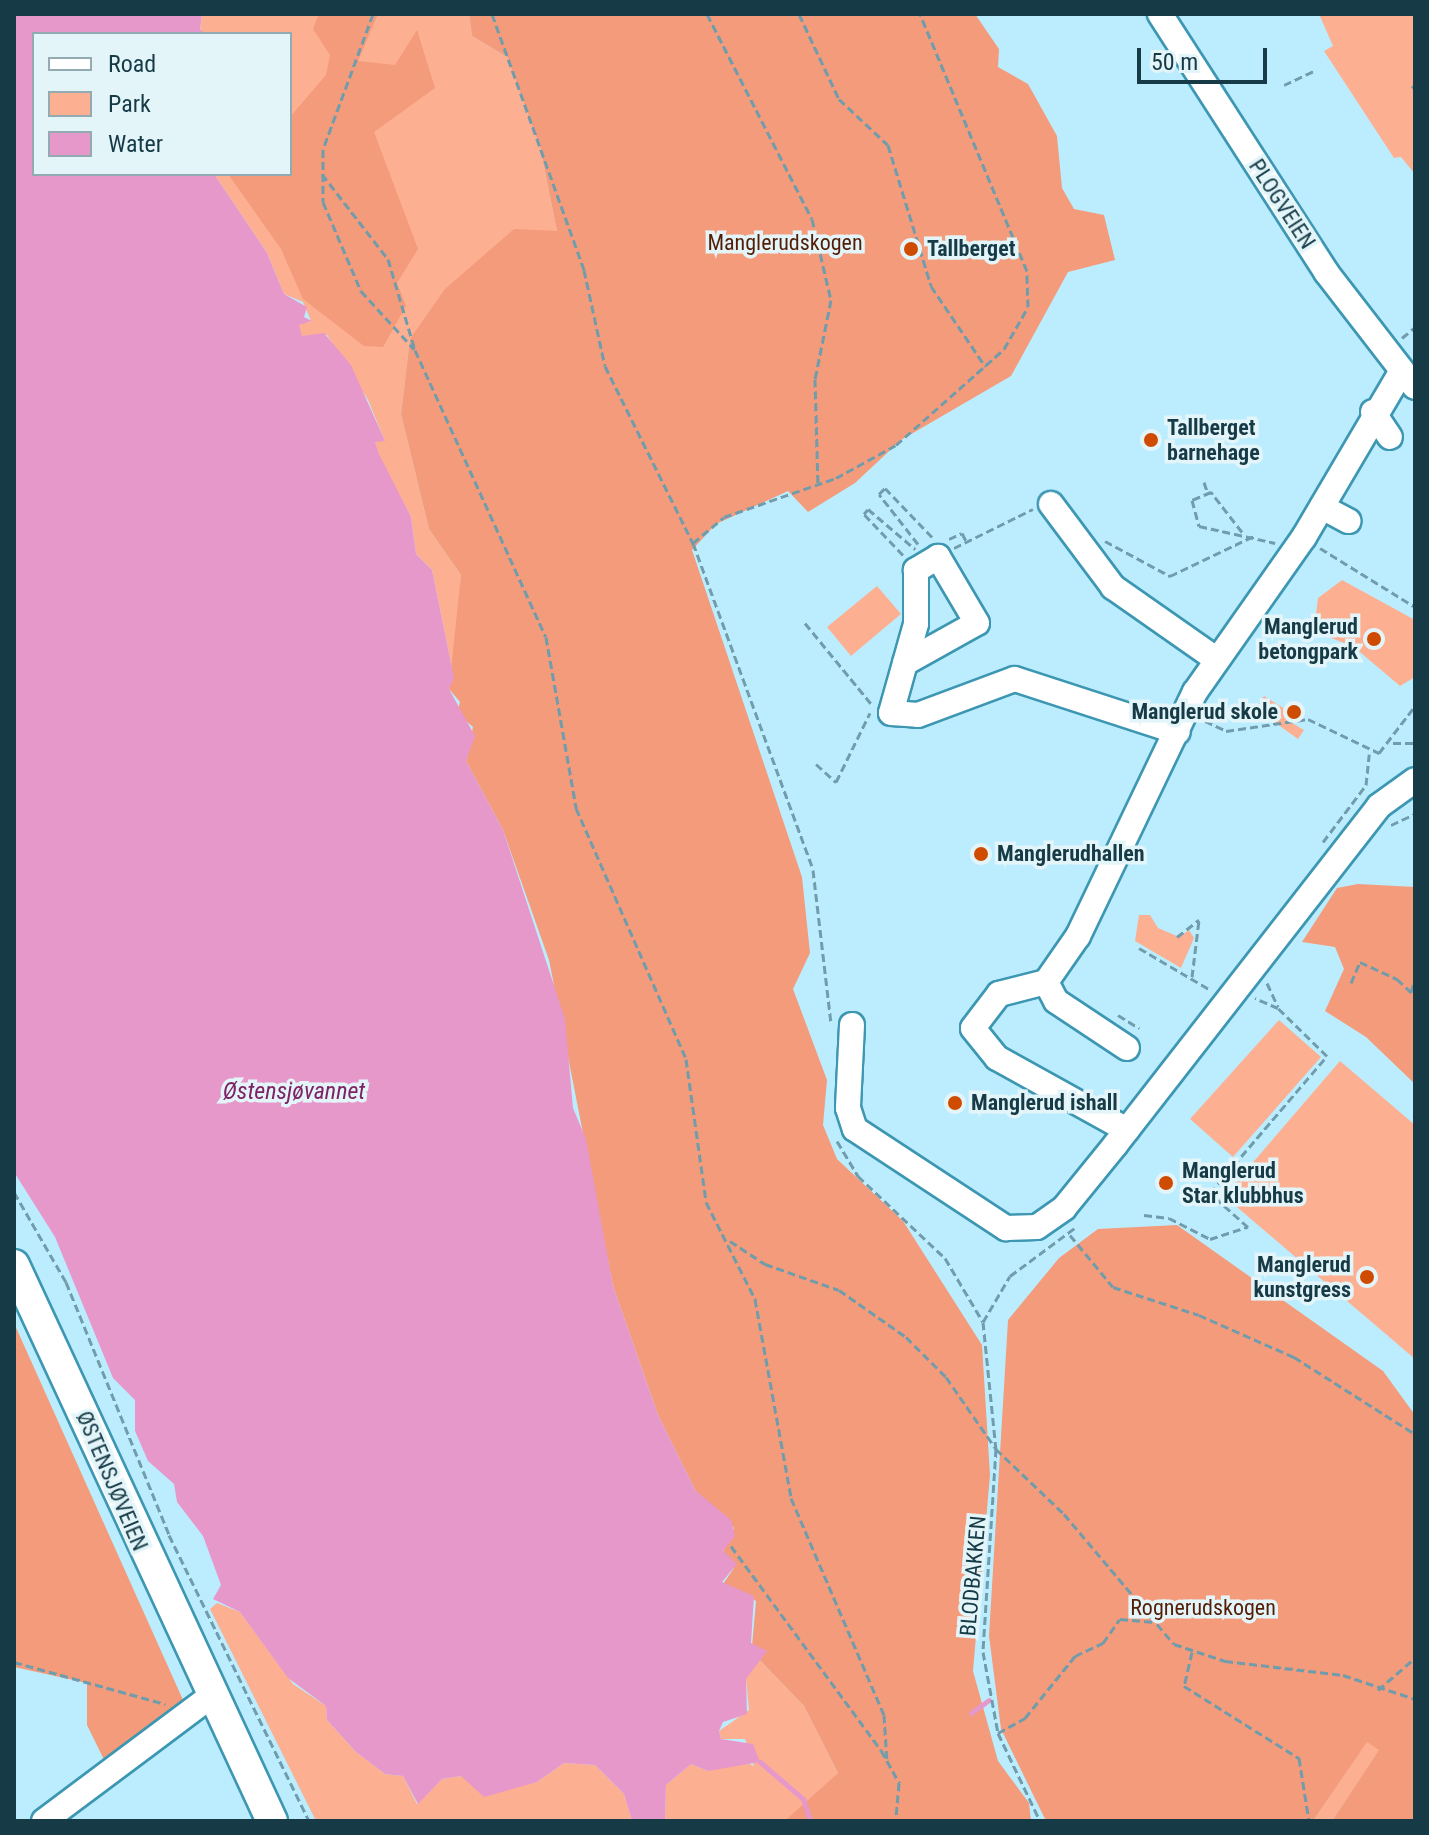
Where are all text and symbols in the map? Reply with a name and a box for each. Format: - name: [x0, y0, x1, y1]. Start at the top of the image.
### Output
- legend: [32, 32, 292, 176]
- scale bar: [1141, 32, 1271, 82]
- text: 50 m: [1151, 48, 1198, 76]
- text: Road: [108, 50, 156, 78]
- text: Park: [108, 90, 151, 118]
- text: Water: [108, 130, 163, 158]
- street label: PLOGVEIEN: [1243, 154, 1321, 254]
- park label: Manglerudskogen: [707, 230, 863, 256]
- place label: Tallberget: [927, 236, 1015, 262]
- marker: Tallberget: [902, 240, 920, 258]
- place label: Tallberget barnehage: [1167, 414, 1260, 466]
- marker: Tallberget barnehage: [1142, 431, 1160, 449]
- place label: Manglerud betongpark: [1258, 613, 1358, 664]
- marker: Manglerud betongpark: [1365, 630, 1383, 648]
- place label: Manglerud skole: [1131, 699, 1278, 725]
- marker: Manglerud skole: [1285, 703, 1303, 721]
- place label: Manglerudhallen: [997, 841, 1145, 867]
- marker: Manglerudhallen: [972, 845, 990, 863]
- water label: Østensjøvannet: [223, 1078, 365, 1106]
- place label: Manglerud ishall: [971, 1090, 1118, 1116]
- marker: Manglerud ishall: [946, 1094, 964, 1112]
- place label: Manglerud Star klubbhus: [1182, 1157, 1304, 1208]
- marker: Manglerud Star klubbhus: [1157, 1174, 1175, 1192]
- place label: Manglerud kunstgress: [1253, 1251, 1351, 1302]
- marker: Manglerud kunstgress: [1358, 1268, 1376, 1286]
- street label: ØSTENSJØVEIEN: [71, 1407, 153, 1555]
- street label: BLODBAKKEN: [955, 1515, 991, 1637]
- park label: Rognerudskogen: [1130, 1595, 1276, 1621]

